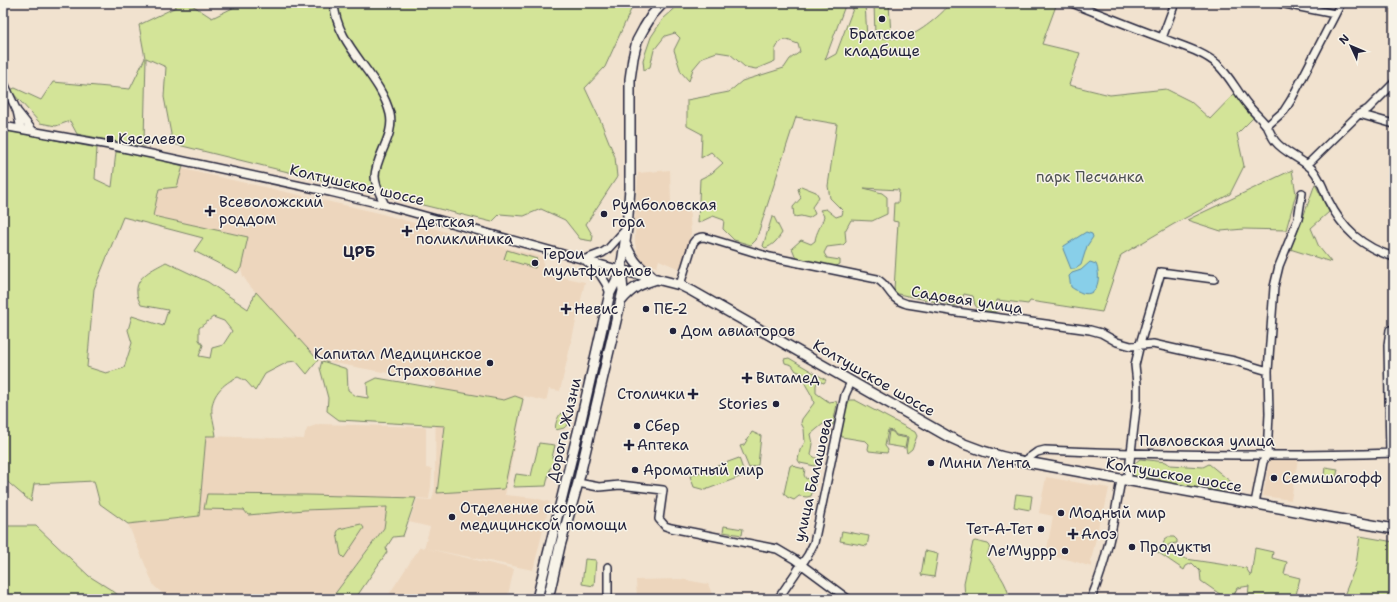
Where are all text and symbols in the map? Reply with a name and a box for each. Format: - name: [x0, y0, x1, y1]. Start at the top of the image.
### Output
- marker: Братское кладбище: [877, 14, 887, 24]
- place label: Братское кладбище: [844, 24, 920, 61]
- north arrow: [1331, 26, 1371, 66]
- text: N: [1336, 31, 1353, 48]
- place label: Кяселево: [118, 129, 185, 149]
- marker: Кяселево: [105, 134, 115, 144]
- street label: Колтушское шоссе: [287, 160, 427, 210]
- park label: парк Песчанка: [1036, 167, 1145, 187]
- place label: Всеволожский роддом: [219, 192, 323, 229]
- place label: Румболовская гора: [612, 195, 717, 232]
- marker: Всеволожский роддом: [204, 205, 216, 217]
- marker: Румболовская гора: [599, 209, 609, 219]
- place label: Детская поликлиника: [416, 212, 514, 249]
- marker: Детская поликлиника: [401, 225, 413, 237]
- district label: ЦРБ: [343, 241, 375, 262]
- place label: Герои мультфильмов: [543, 244, 652, 281]
- marker: Герои мультфильмов: [530, 258, 540, 268]
- street label: Садовая улица: [910, 281, 1025, 319]
- place label: Невис: [574, 299, 618, 319]
- place label: ПЕ-2: [654, 299, 688, 319]
- marker: Невис: [561, 304, 571, 314]
- marker: ПЕ-2: [641, 304, 651, 314]
- place label: Дом авиаторов: [681, 321, 795, 341]
- marker: Дом авиаторов: [668, 326, 678, 336]
- street label: Колтушское шоссе: [809, 335, 939, 421]
- place label: Капитал Медицинское Страхование: [314, 344, 482, 381]
- marker: Капитал Медицинское Страхование: [485, 358, 495, 368]
- place label: Витамед: [756, 368, 820, 388]
- marker: Витамед: [741, 372, 753, 384]
- street label: Дорога Жизни: [542, 376, 586, 484]
- place label: Столички: [617, 384, 685, 404]
- marker: Столички: [688, 389, 698, 399]
- place label: Stories: [718, 394, 768, 414]
- marker: Stories: [771, 399, 781, 409]
- street label: улица Балашова: [789, 415, 837, 544]
- place label: Сбер: [645, 416, 680, 436]
- marker: Сбер: [632, 421, 642, 431]
- street label: Павловская улица: [1139, 431, 1275, 451]
- place label: Аптека: [637, 435, 690, 455]
- marker: Аптека: [624, 440, 634, 450]
- place label: Мини Лента: [939, 453, 1031, 473]
- street label: Колтушское шоссе: [1104, 453, 1244, 497]
- marker: Мини Лента: [926, 458, 936, 468]
- place label: Ароматный мир: [643, 460, 764, 480]
- marker: Ароматный мир: [630, 465, 640, 475]
- place label: Семишагофф: [1282, 468, 1382, 488]
- marker: Семишагофф: [1269, 473, 1279, 483]
- place label: Отделение скорой медицинской помощи: [460, 498, 627, 535]
- place label: Модный мир: [1069, 503, 1166, 523]
- marker: Модный мир: [1056, 508, 1066, 518]
- marker: Отделение скорой медицинской помощи: [447, 512, 457, 522]
- place label: Тет-А-Тет: [966, 519, 1033, 539]
- marker: Тет-А-Тет: [1036, 524, 1046, 534]
- place label: Алоэ: [1081, 524, 1117, 544]
- marker: Алоэ: [1068, 529, 1078, 539]
- place label: Продукты: [1140, 537, 1211, 557]
- place label: Ле'Муррр: [988, 541, 1057, 561]
- marker: Продукты: [1127, 542, 1137, 552]
- marker: Ле'Муррр: [1060, 546, 1070, 556]

